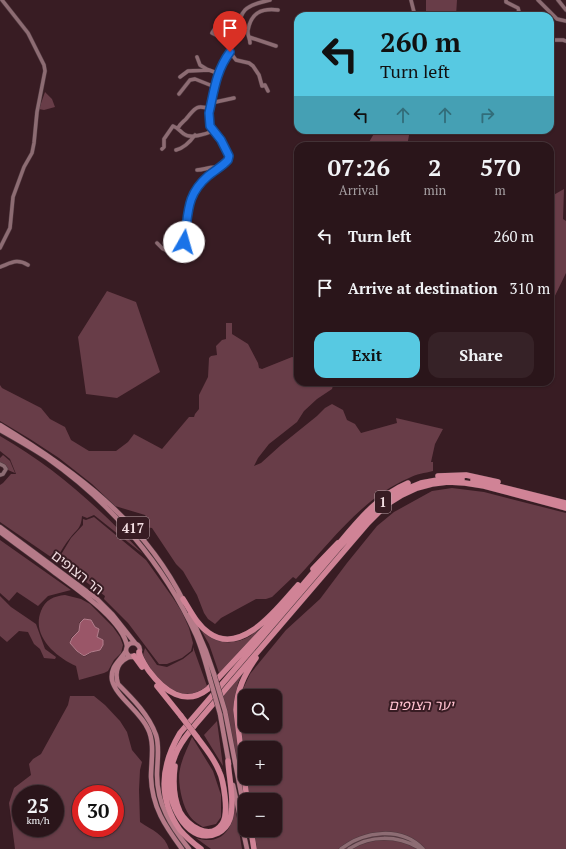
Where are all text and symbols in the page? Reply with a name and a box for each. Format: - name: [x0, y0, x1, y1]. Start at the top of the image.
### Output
- pin: [213, 11, 247, 52]
- icon: arrive: [219, 17, 241, 39]
- text: 260 m: [380, 23, 461, 60]
- icon: left: [314, 28, 366, 80]
- text: Turn left: [380, 59, 450, 83]
- icon: left: [350, 104, 372, 126]
- icon: ahead: [392, 104, 414, 126]
- icon: ahead: [434, 104, 456, 126]
- icon: right: [476, 104, 498, 126]
- text: 07:26: [327, 151, 390, 183]
- text: 2: [428, 151, 442, 183]
- text: 570: [480, 151, 520, 183]
- text: Arrival: [339, 181, 379, 199]
- text: min: [423, 181, 446, 199]
- text: m: [495, 181, 506, 199]
- position arrow: [163, 221, 205, 263]
- icon: left: [314, 225, 336, 247]
- text: Turn left: [348, 226, 412, 246]
- text: 260 m: [493, 226, 534, 246]
- icon: arrive: [314, 277, 336, 299]
- text: Arrive at destination: [348, 278, 498, 298]
- text: 310 m: [510, 278, 550, 298]
- button: Exit: [314, 332, 420, 378]
- button: Share: [428, 332, 534, 378]
- road number: 1: [375, 491, 391, 513]
- road number: 417: [117, 517, 149, 539]
- street label: הר הצופים: [48, 546, 108, 598]
- map controls: [238, 689, 282, 837]
- button: search: [238, 689, 282, 733]
- park label: יער הצופים: [388, 695, 456, 714]
- button: +: [238, 741, 282, 785]
- speed limit sign: 30: [72, 785, 124, 837]
- text: 25: [27, 792, 49, 819]
- button: −: [238, 793, 282, 837]
- text: km/h: [26, 814, 50, 827]

